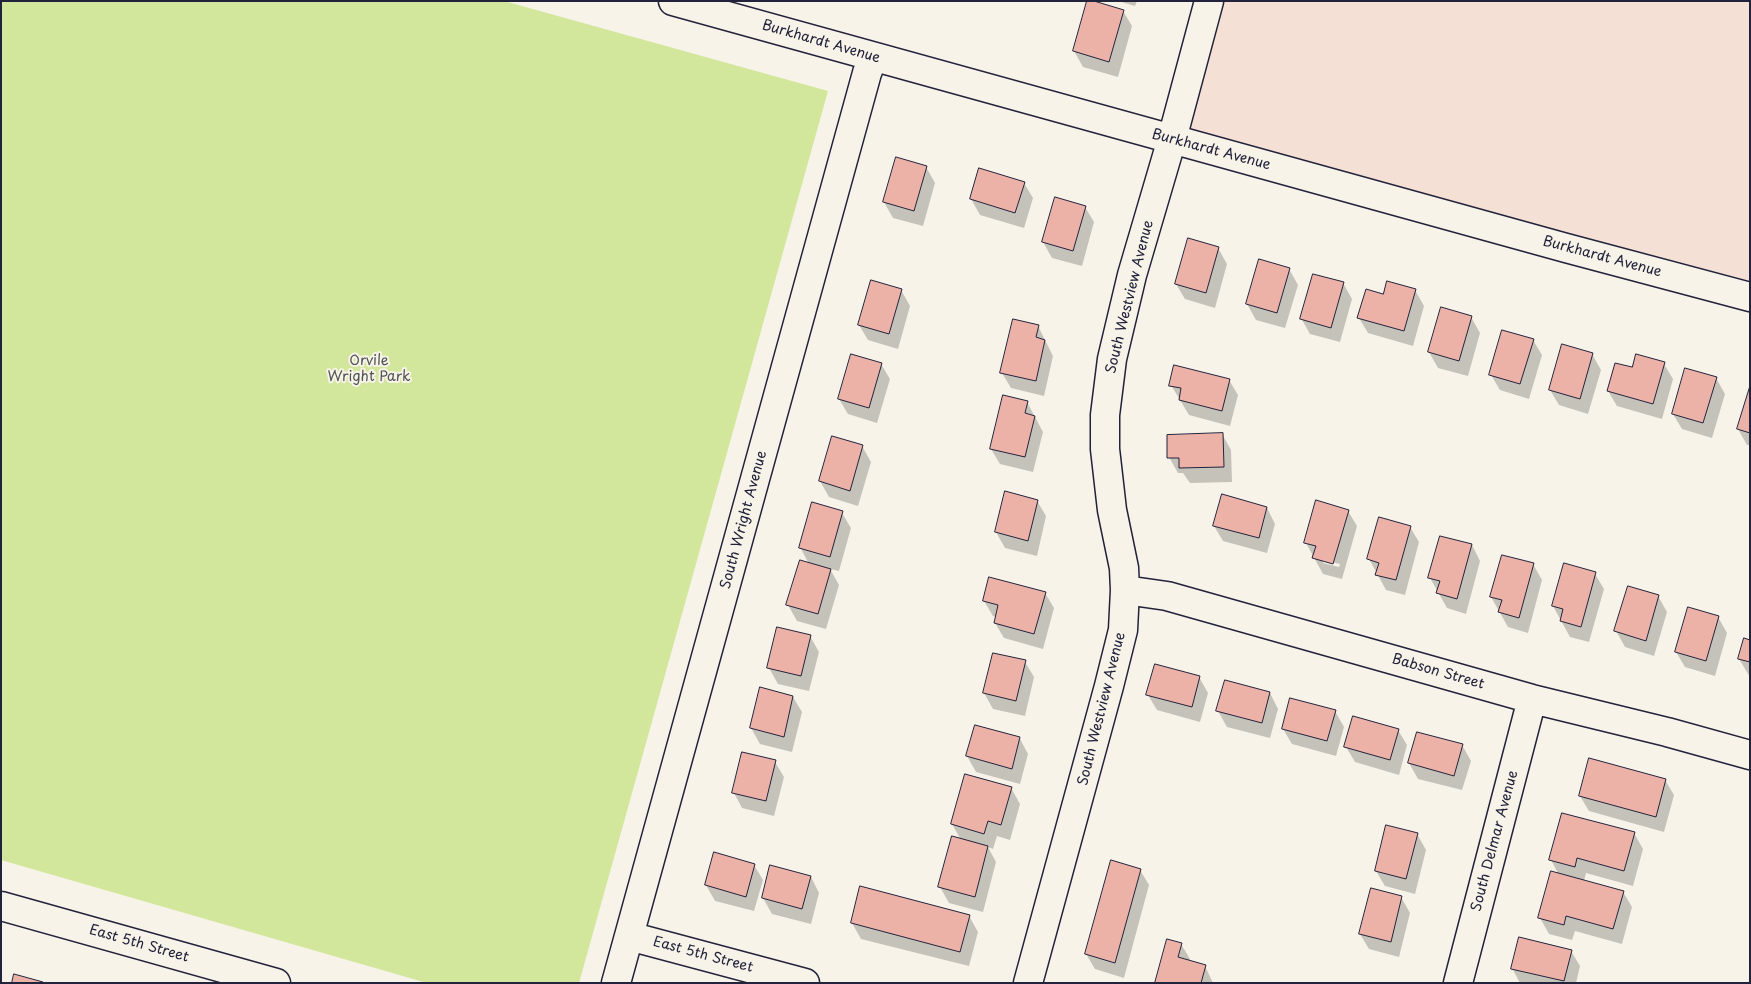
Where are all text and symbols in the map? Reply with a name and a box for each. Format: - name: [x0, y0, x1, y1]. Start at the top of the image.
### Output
- street label: Burkhardt Avenue: [760, 17, 882, 67]
- street label: Burkhardt Avenue: [1150, 126, 1272, 174]
- street label: South Westview Avenue: [1103, 219, 1157, 375]
- street label: Burkhardt Avenue: [1541, 233, 1663, 281]
- park label: Orvile Wright Park: [328, 353, 410, 386]
- street label: South Wright Avenue: [717, 449, 771, 591]
- street label: South Westview Avenue: [1075, 631, 1129, 787]
- street label: Babson Street: [1390, 651, 1486, 693]
- street label: South Delmar Avenue: [1468, 769, 1522, 913]
- street label: East 5th Street: [87, 922, 191, 966]
- street label: East 5th Street: [651, 934, 755, 976]

